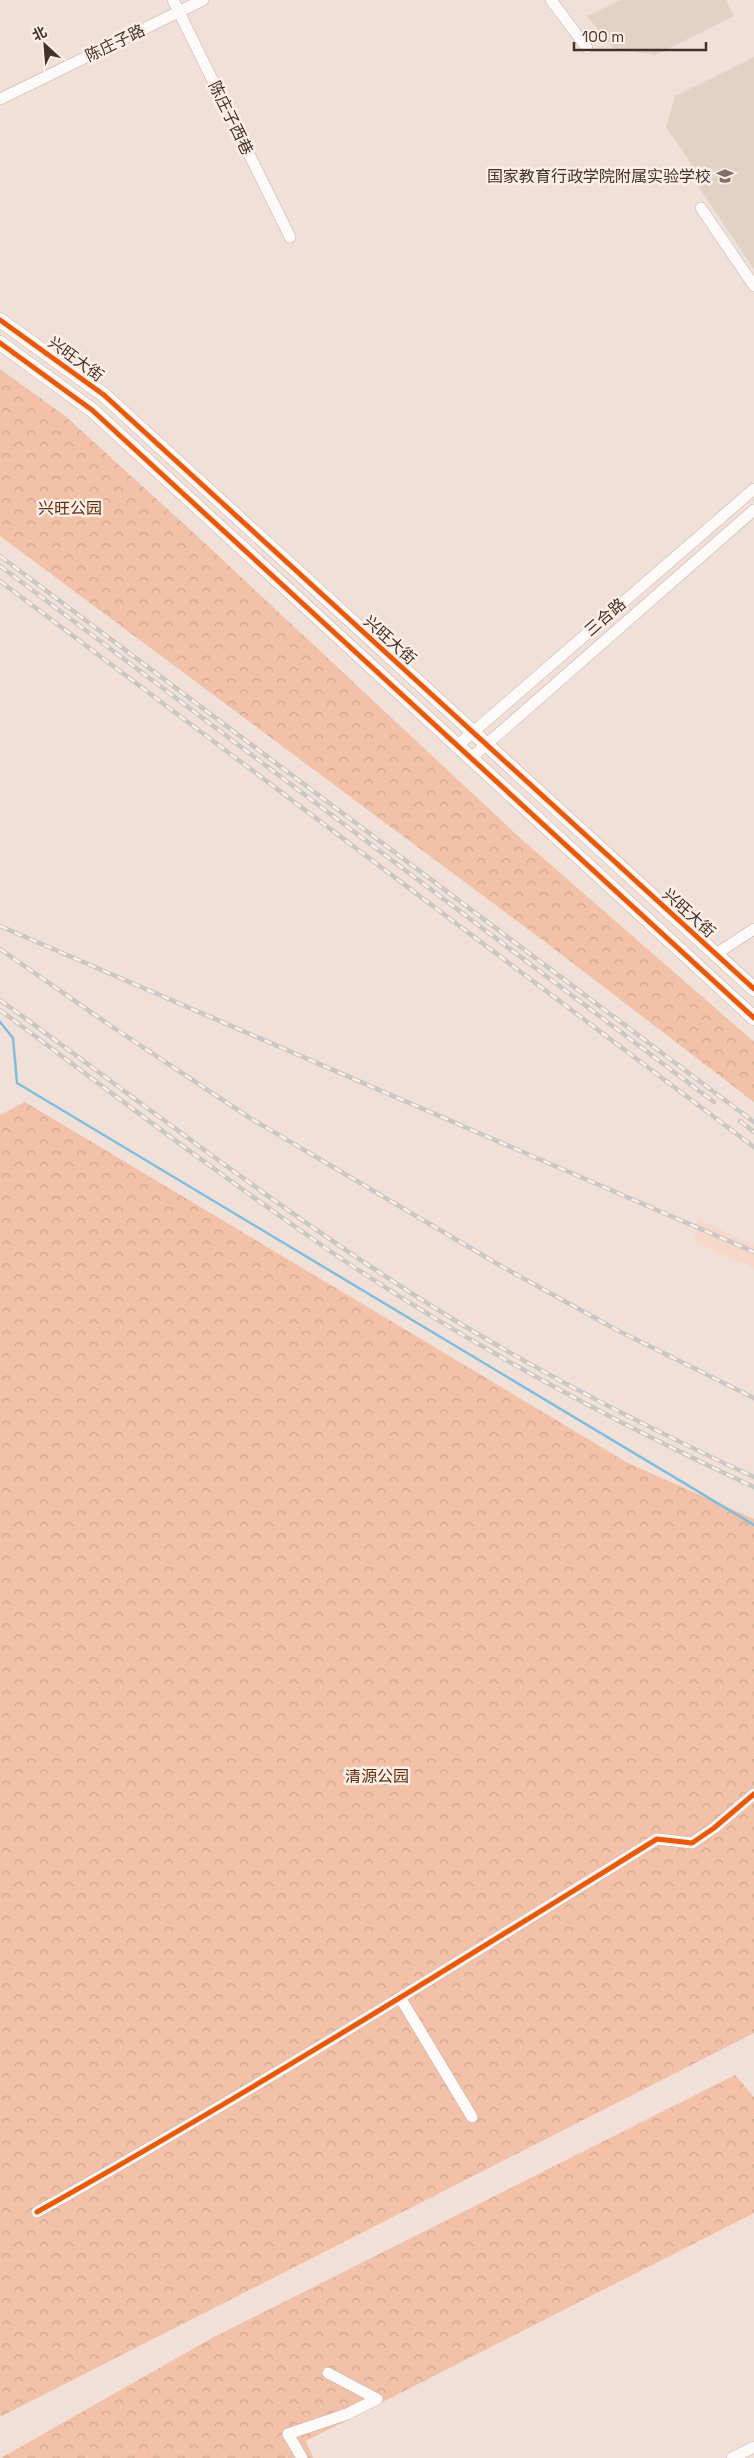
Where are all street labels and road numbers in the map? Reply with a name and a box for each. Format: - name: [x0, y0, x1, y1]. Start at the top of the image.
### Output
- street label: 陈庄子路: [82, 20, 148, 66]
- street label: 陈庄子西巷: [204, 77, 258, 159]
- street label: 兴旺大街: [44, 332, 108, 386]
- street label: 三合路: [580, 593, 630, 641]
- street label: 兴旺大街: [359, 611, 421, 669]
- street label: 兴旺大街: [658, 884, 720, 942]

